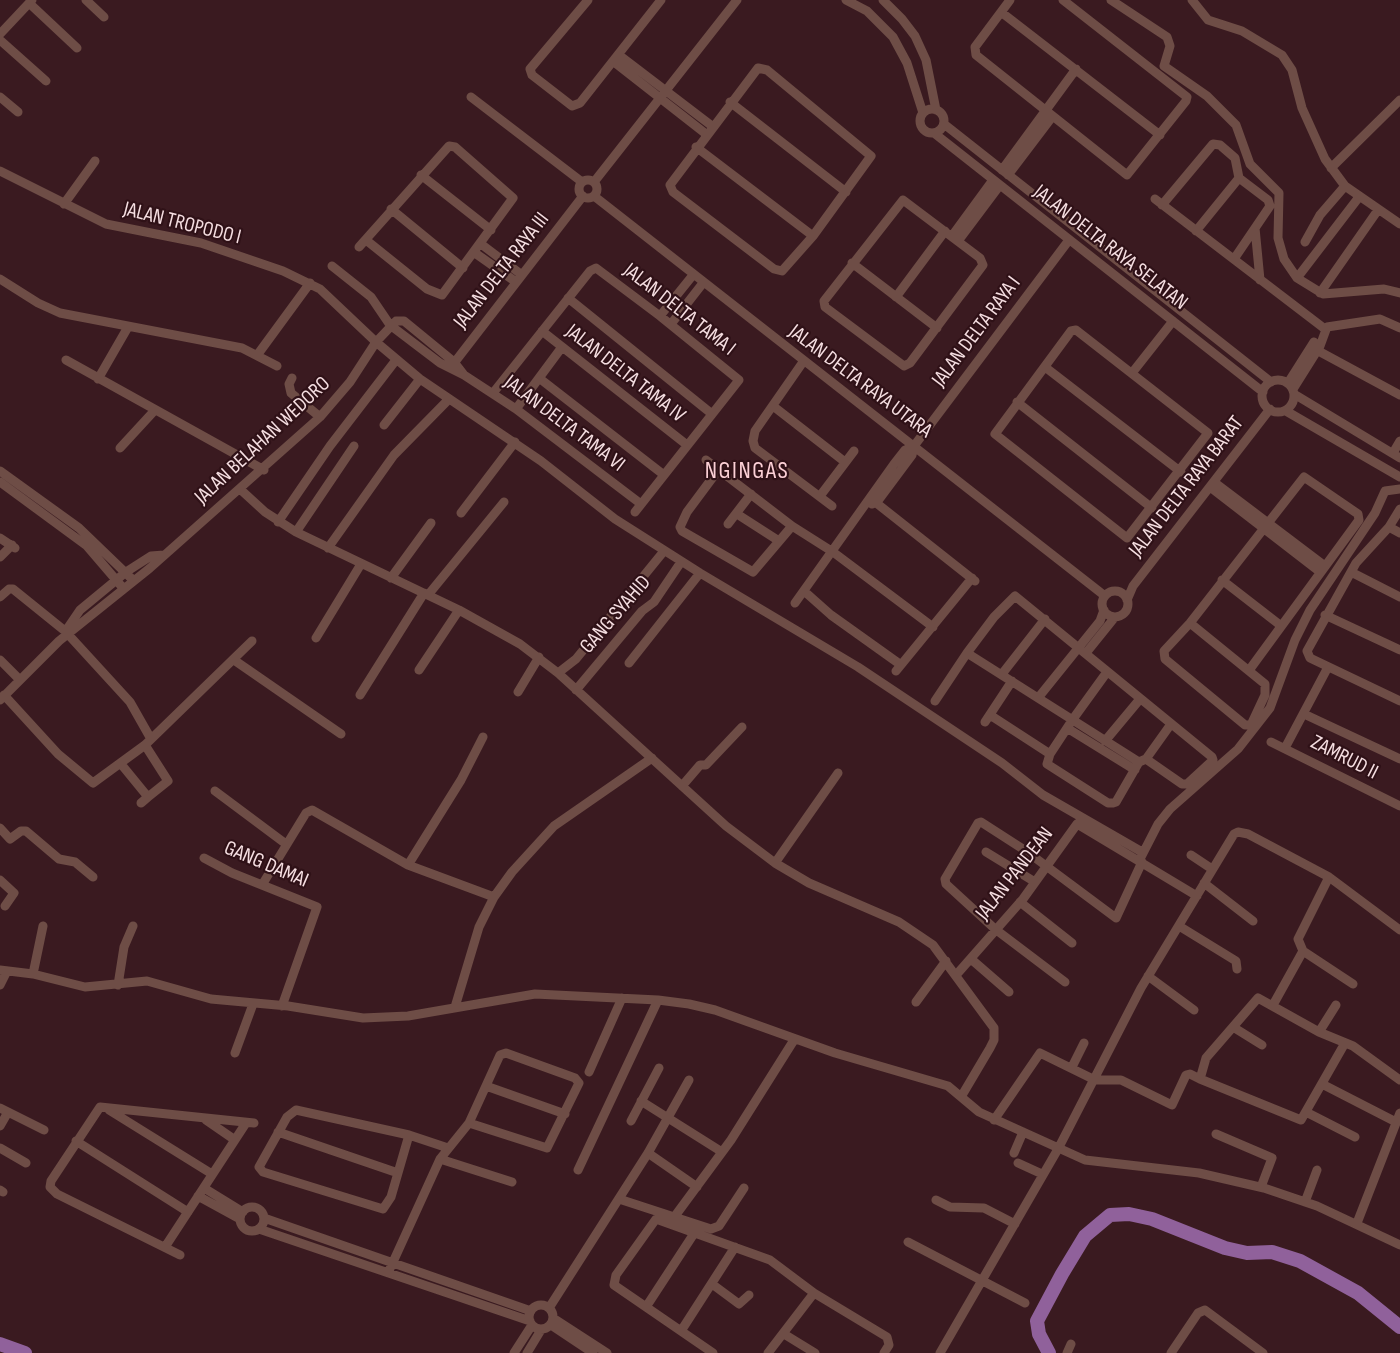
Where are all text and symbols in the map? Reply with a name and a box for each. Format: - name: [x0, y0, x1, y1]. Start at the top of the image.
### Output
- street label: JALAN DELTA RAYA SELATAN: [1028, 180, 1192, 316]
- street label: JALAN TROPODO I: [121, 197, 243, 251]
- street label: JALAN DELTA RAYA III: [449, 208, 555, 334]
- street label: JALAN DELTA TAMA I: [618, 258, 740, 362]
- street label: JALAN DELTA RAYA I: [927, 272, 1027, 392]
- street label: JALAN DELTA TAMA IV: [560, 319, 690, 429]
- street label: JALAN DELTA RAYA UTARA: [783, 320, 937, 444]
- street label: JALAN DELTA TAMA VI: [499, 370, 629, 478]
- street label: JALAN BELAHAN WEDORO: [190, 372, 336, 510]
- street label: JALAN DELTA RAYA BARAT: [1124, 411, 1250, 563]
- district label: NGINGAS: [705, 458, 789, 486]
- street label: GANG SYAHID: [575, 571, 657, 659]
- street label: ZAMRUD II: [1306, 730, 1382, 786]
- street label: JALAN PANDEAN: [971, 823, 1059, 925]
- street label: GANG DAMAI: [220, 836, 312, 894]

